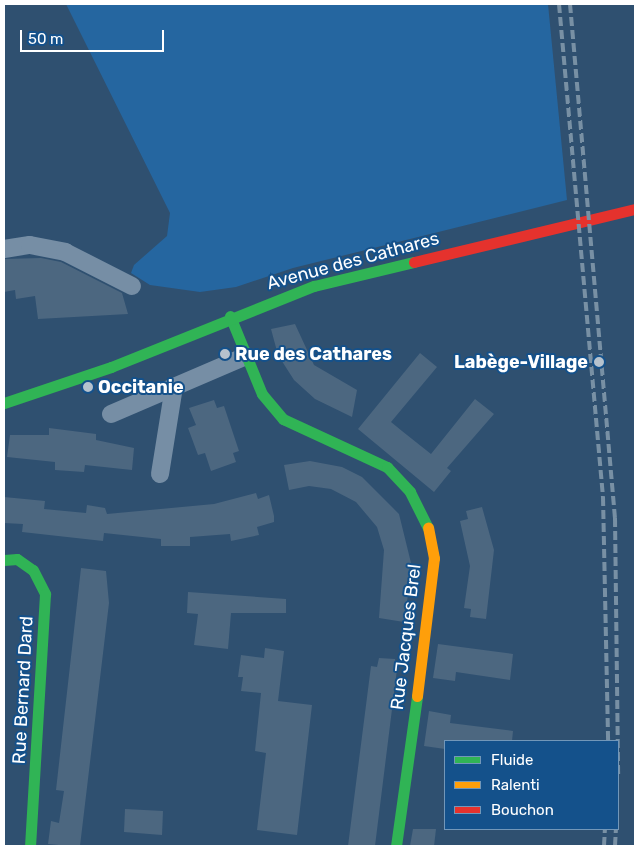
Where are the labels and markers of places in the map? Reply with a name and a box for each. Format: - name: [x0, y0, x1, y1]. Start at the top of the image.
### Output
- place label: Rue des Cathares: [235, 343, 392, 365]
- marker: Rue des Cathares: [219, 348, 231, 360]
- place label: Labège-Village: [454, 351, 588, 373]
- marker: Labège-Village: [592, 355, 606, 369]
- place label: Occitanie: [98, 376, 184, 398]
- marker: Occitanie: [82, 381, 94, 393]

